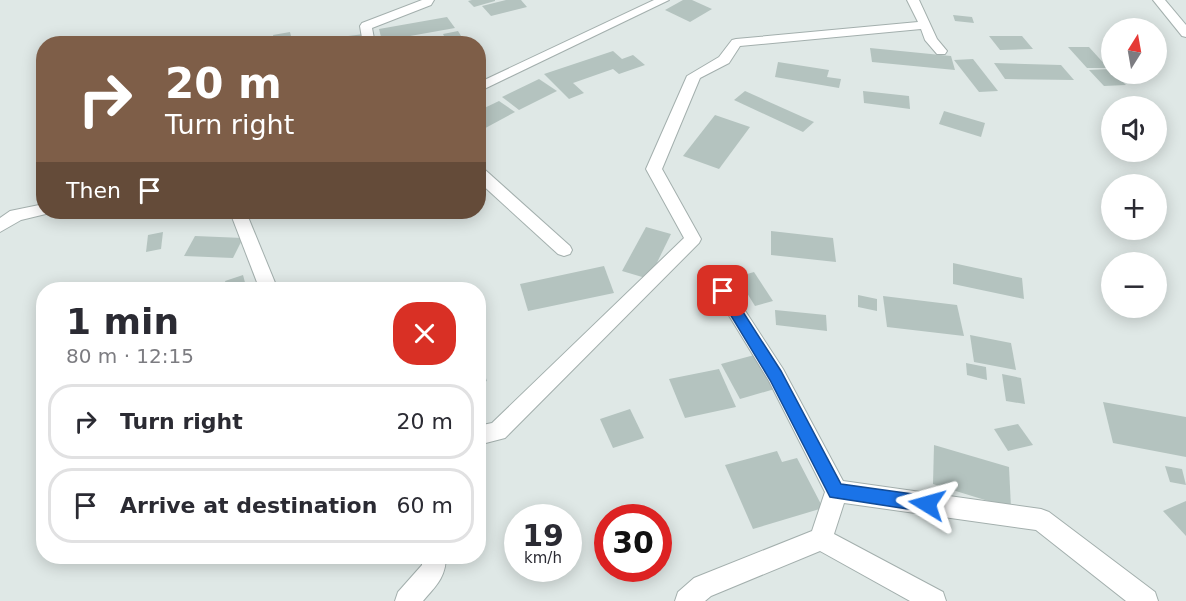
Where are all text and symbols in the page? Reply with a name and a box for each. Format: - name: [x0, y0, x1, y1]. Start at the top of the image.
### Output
- north arrow: [1101, 18, 1167, 84]
- map controls: [1101, 18, 1167, 318]
- text: 20 m: [165, 59, 282, 108]
- icon: right: [66, 60, 144, 138]
- button: sound: [1101, 96, 1167, 162]
- text: Turn right: [165, 109, 294, 140]
- icon: arrive: [133, 174, 166, 207]
- button: +: [1101, 174, 1167, 240]
- text: Then: [66, 178, 121, 203]
- button: −: [1101, 252, 1167, 318]
- pin: [697, 265, 748, 316]
- icon: arrive: [706, 274, 739, 307]
- text: 1 min: [66, 301, 179, 342]
- button: close: [393, 302, 456, 365]
- text: 80 m · 12:15: [66, 344, 194, 368]
- icon: right: [69, 405, 102, 438]
- text: Turn right: [120, 409, 243, 434]
- text: 20 m: [397, 409, 453, 434]
- position arrow: [895, 472, 959, 536]
- icon: arrive: [69, 489, 102, 522]
- text: Arrive at destination: [120, 493, 377, 518]
- text: 60 m: [397, 493, 453, 518]
- speed limit sign: 30: [594, 504, 672, 582]
- text: 19: [522, 518, 564, 553]
- text: km/h: [524, 549, 562, 567]

